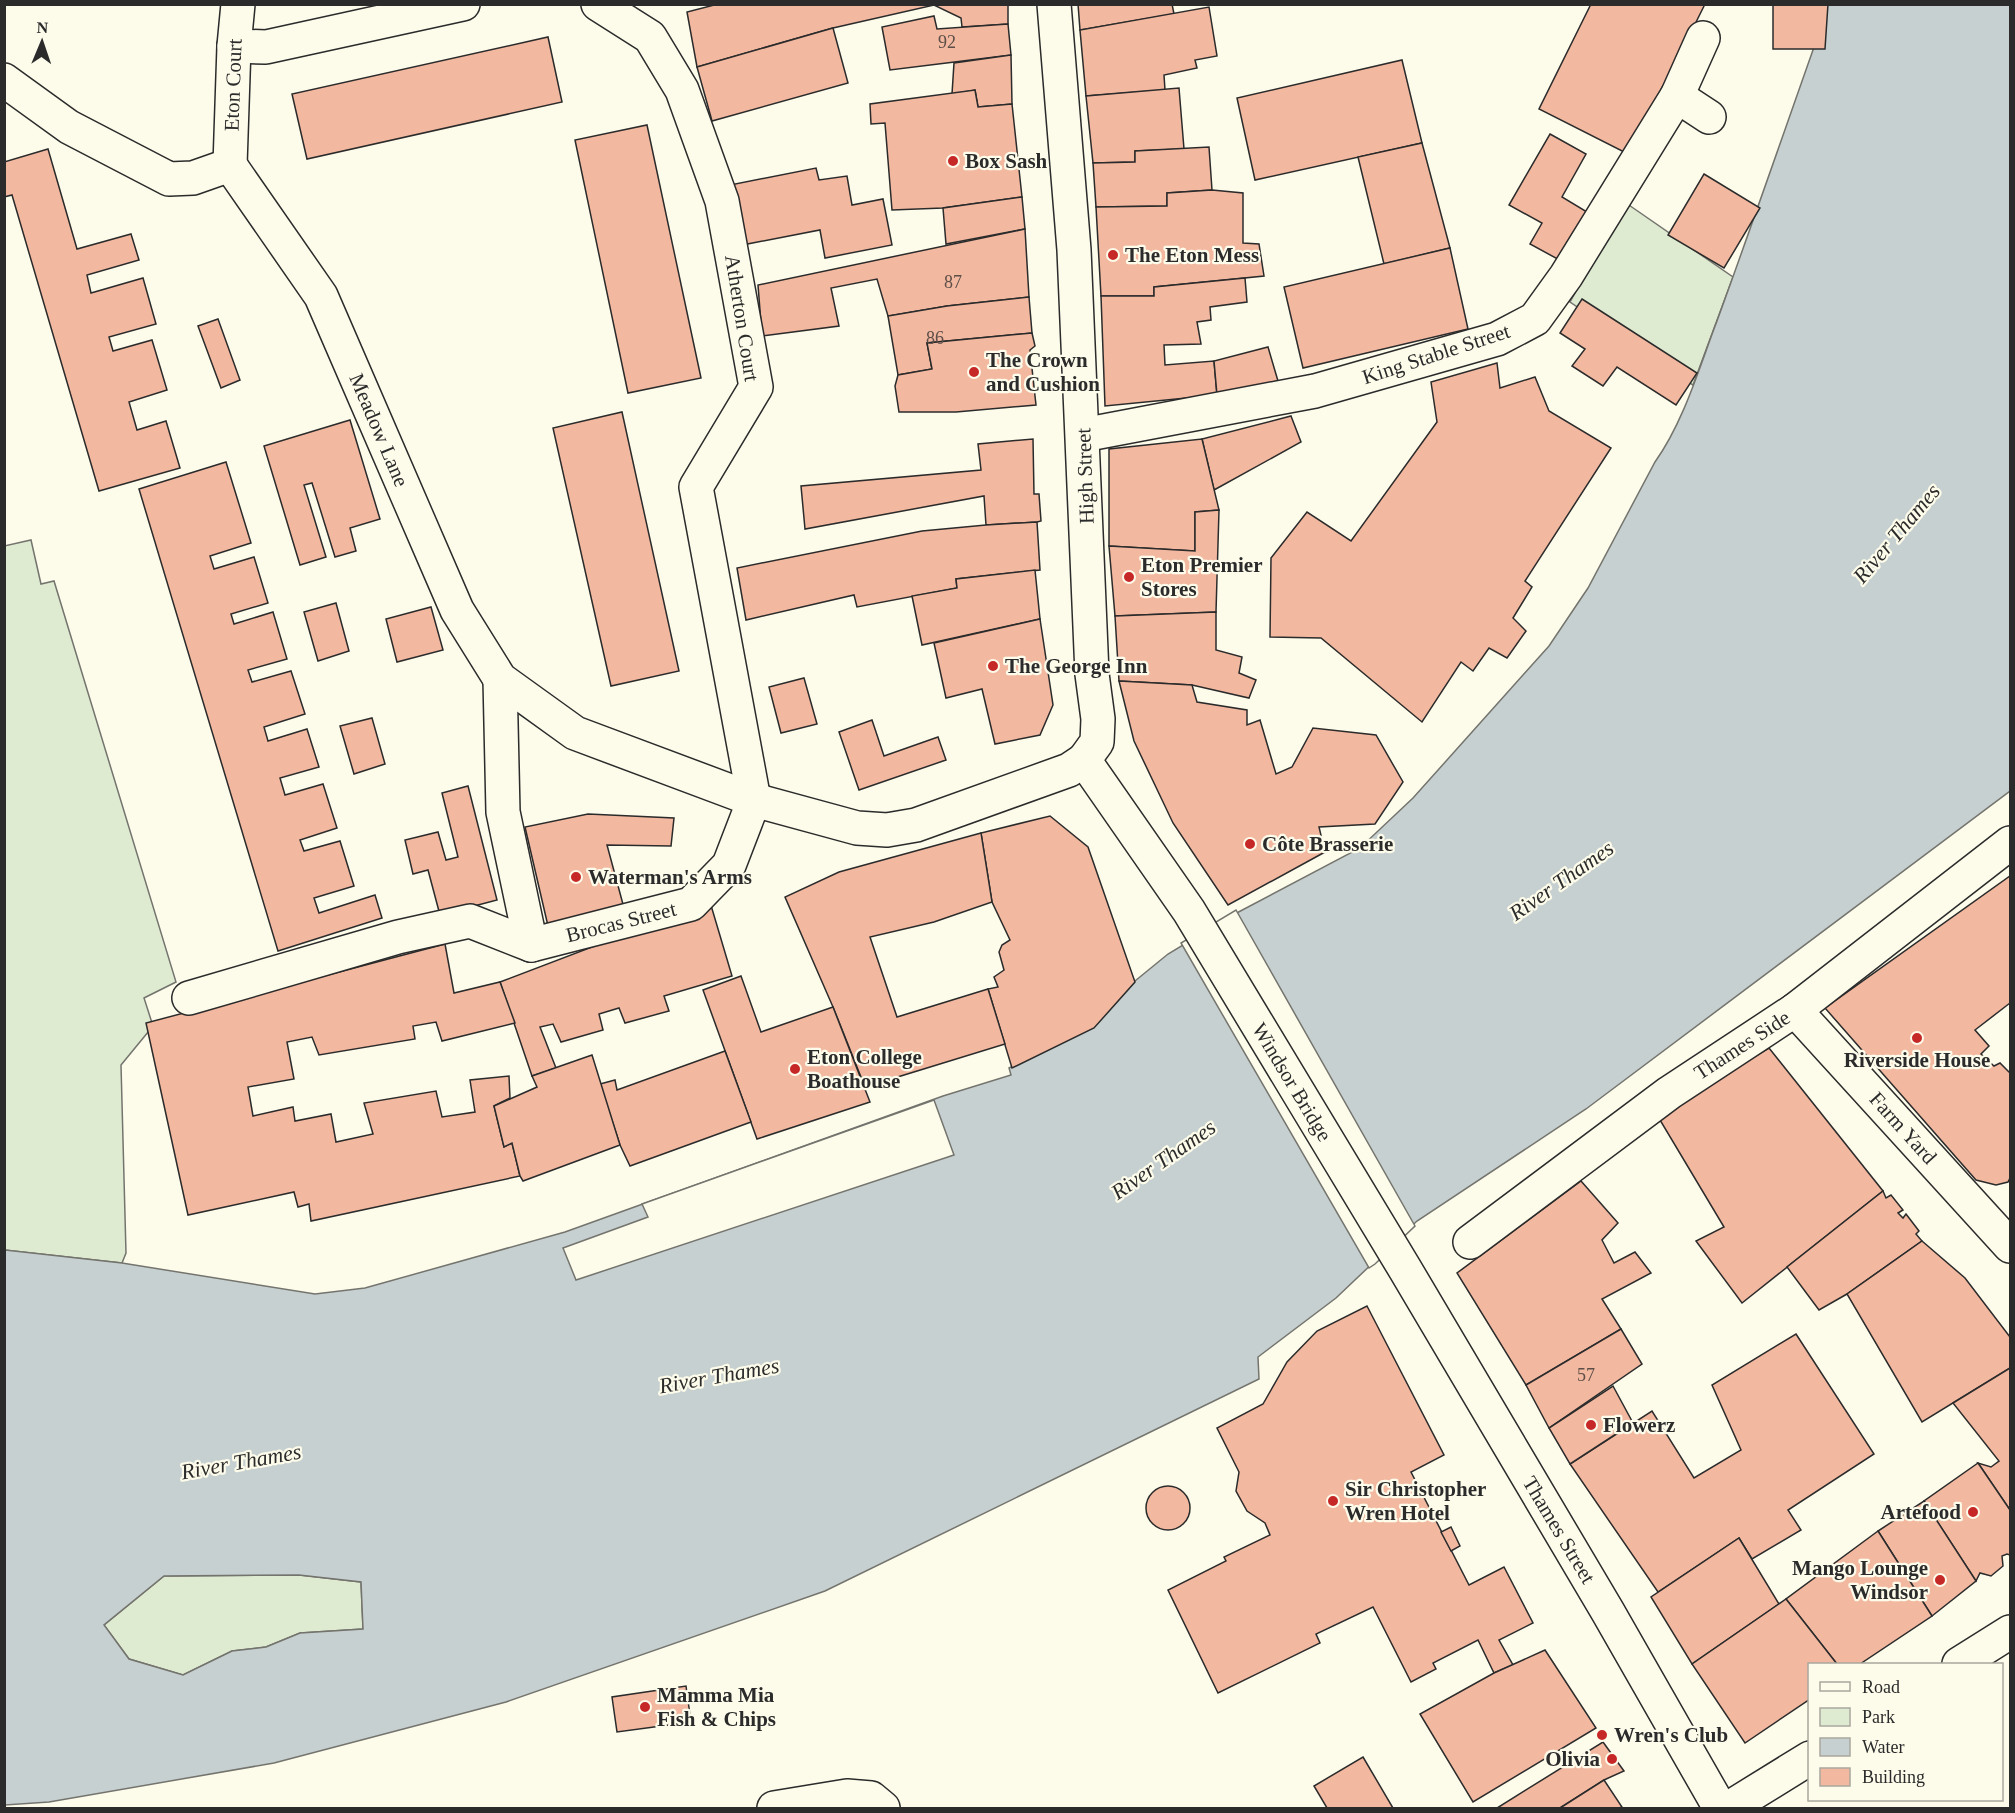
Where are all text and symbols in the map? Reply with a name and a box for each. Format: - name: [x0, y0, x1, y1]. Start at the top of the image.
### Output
- north arrow: [12, 12, 72, 72]
- text: N: [36, 19, 49, 36]
- house number: 92: [938, 32, 956, 52]
- street label: Eton Court: [219, 38, 247, 132]
- place label: Box Sash: [965, 149, 1048, 173]
- marker: Box Sash: [946, 154, 960, 168]
- place label: The Eton Mess: [1125, 243, 1259, 267]
- marker: The Eton Mess: [1106, 248, 1120, 262]
- street label: Atherton Court: [720, 253, 764, 383]
- house number: 87: [944, 272, 962, 292]
- street label: King Stable Street: [1359, 319, 1513, 389]
- house number: 86: [926, 328, 944, 348]
- place label: The Crown and Cushion: [986, 348, 1100, 396]
- marker: The Crown and Cushion: [967, 365, 981, 379]
- street label: Meadow Lane: [344, 370, 414, 490]
- street label: High Street: [1071, 427, 1099, 525]
- water label: River Thames: [1847, 479, 1945, 589]
- place label: Eton Premier Stores: [1141, 553, 1263, 601]
- marker: Eton Premier Stores: [1122, 570, 1136, 584]
- place label: The George Inn: [1005, 654, 1148, 678]
- marker: The George Inn: [986, 659, 1000, 673]
- place label: Côte Brasserie: [1262, 832, 1393, 856]
- water label: River Thames: [1503, 835, 1618, 926]
- marker: Côte Brasserie: [1243, 837, 1257, 851]
- place label: Waterman's Arms: [588, 865, 752, 889]
- marker: Waterman's Arms: [569, 870, 583, 884]
- street label: Brocas Street: [563, 897, 679, 947]
- street label: Thames Side: [1690, 1005, 1794, 1085]
- street label: Windsor Bridge: [1247, 1018, 1337, 1146]
- marker: Riverside House: [1910, 1031, 1924, 1045]
- place label: Eton College Boathouse: [807, 1045, 922, 1093]
- place label: Riverside House: [1844, 1048, 1990, 1072]
- marker: Eton College Boathouse: [788, 1062, 802, 1076]
- street label: Farm Yard: [1864, 1087, 1942, 1169]
- water label: River Thames: [1105, 1114, 1220, 1205]
- water label: River Thames: [656, 1353, 781, 1399]
- house number: 57: [1577, 1365, 1595, 1385]
- place label: Flowerz: [1603, 1413, 1675, 1437]
- marker: Flowerz: [1584, 1418, 1598, 1432]
- water label: River Thames: [178, 1439, 303, 1485]
- street label: Thames Street: [1518, 1472, 1600, 1588]
- place label: Sir Christopher Wren Hotel: [1345, 1477, 1486, 1525]
- marker: Sir Christopher Wren Hotel: [1326, 1494, 1340, 1508]
- place label: Artefood: [1881, 1500, 1961, 1524]
- marker: Artefood: [1966, 1505, 1980, 1519]
- place label: Mango Lounge Windsor: [1792, 1556, 1928, 1604]
- marker: Mango Lounge Windsor: [1933, 1573, 1947, 1587]
- legend: [1808, 1663, 2003, 1801]
- text: Road: [1862, 1677, 1900, 1697]
- place label: Mamma Mia Fish & Chips: [657, 1683, 776, 1731]
- marker: Mamma Mia Fish & Chips: [638, 1700, 652, 1714]
- text: Park: [1862, 1707, 1895, 1727]
- place label: Wren's Club: [1614, 1723, 1728, 1747]
- marker: Wren's Club: [1595, 1728, 1609, 1742]
- text: Water: [1862, 1737, 1905, 1757]
- place label: Olivia: [1545, 1747, 1600, 1771]
- marker: Olivia: [1605, 1752, 1619, 1766]
- text: Building: [1862, 1767, 1925, 1787]

